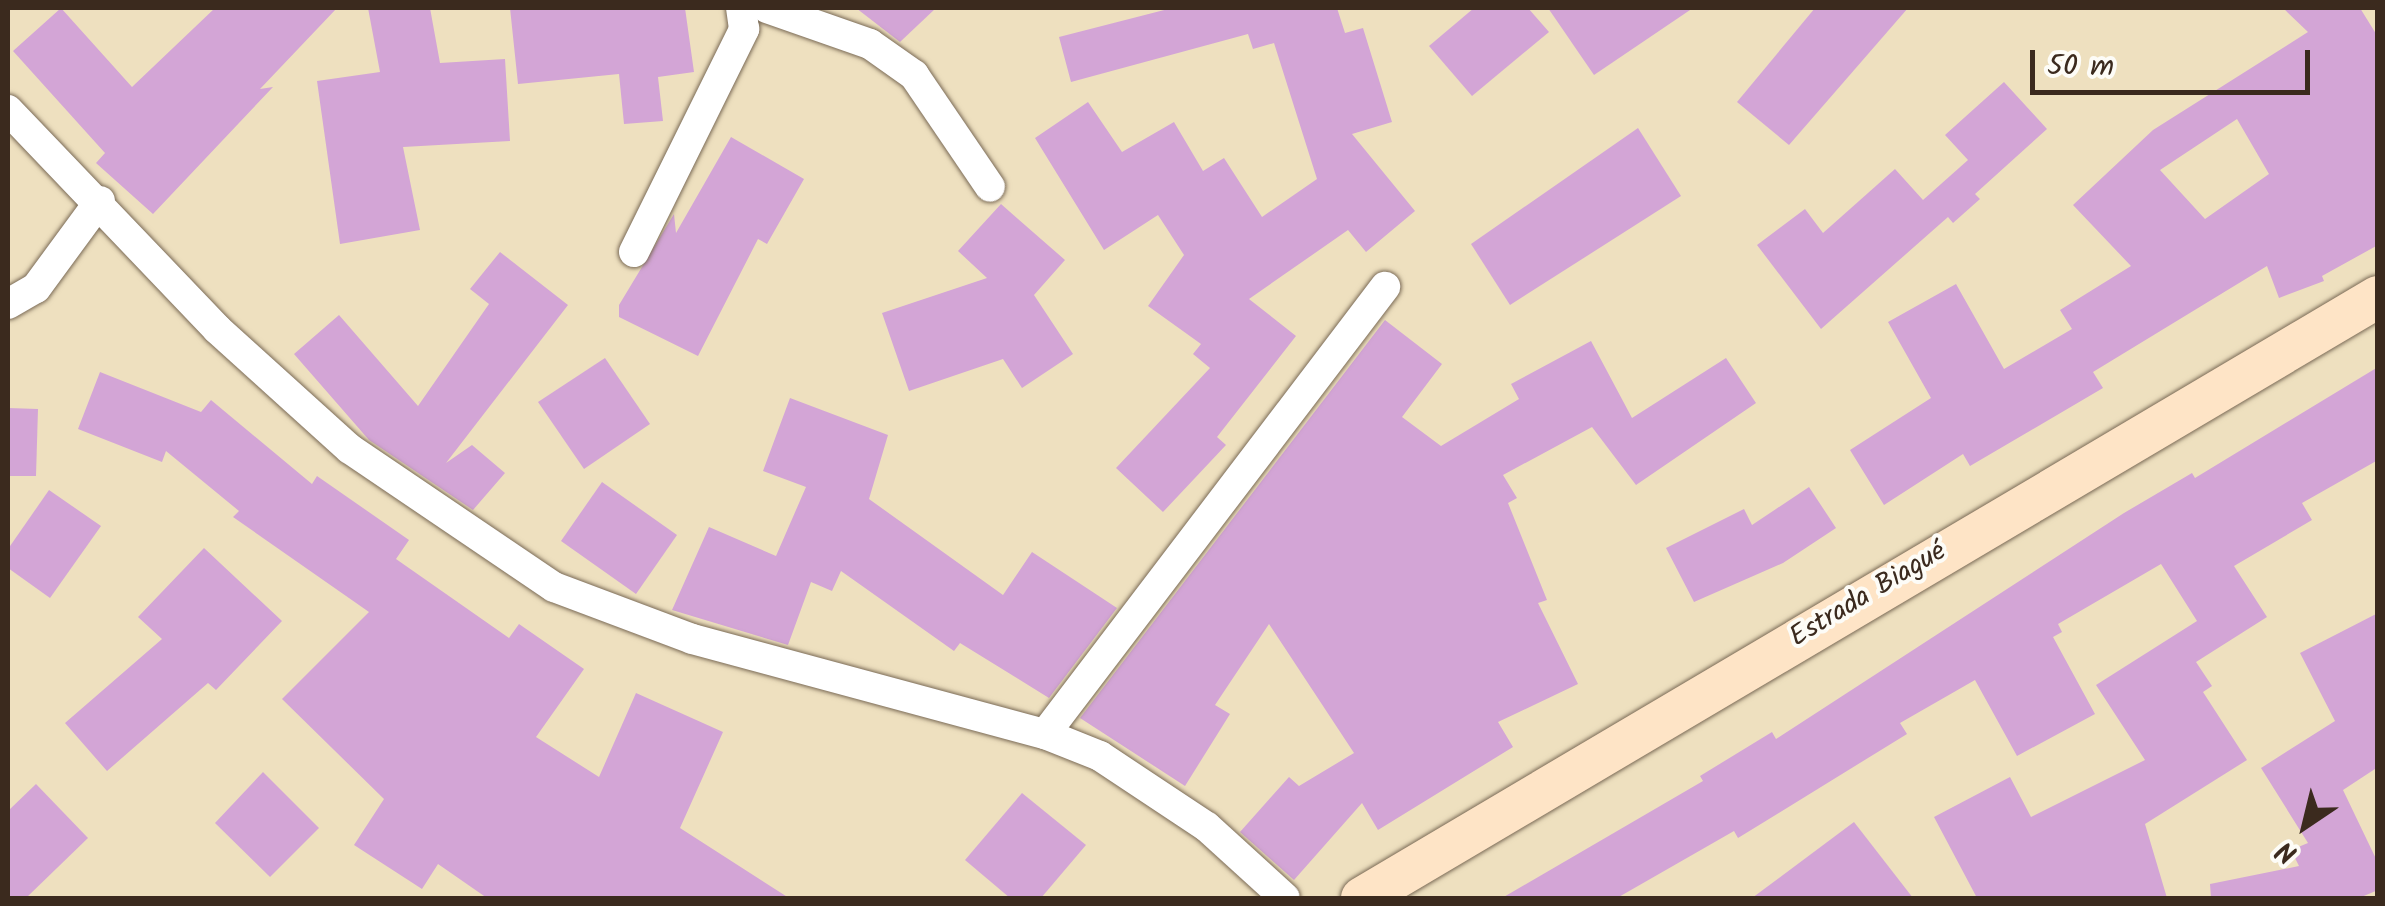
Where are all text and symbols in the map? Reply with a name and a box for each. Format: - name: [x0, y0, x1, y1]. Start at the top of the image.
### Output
- scale bar: [2035, 30, 2315, 92]
- text: 50 m: [2047, 43, 2114, 91]
- street label: Estrada Biagué: [1784, 535, 1952, 655]
- north arrow: [2255, 776, 2355, 876]
- text: N: [2267, 827, 2308, 874]

